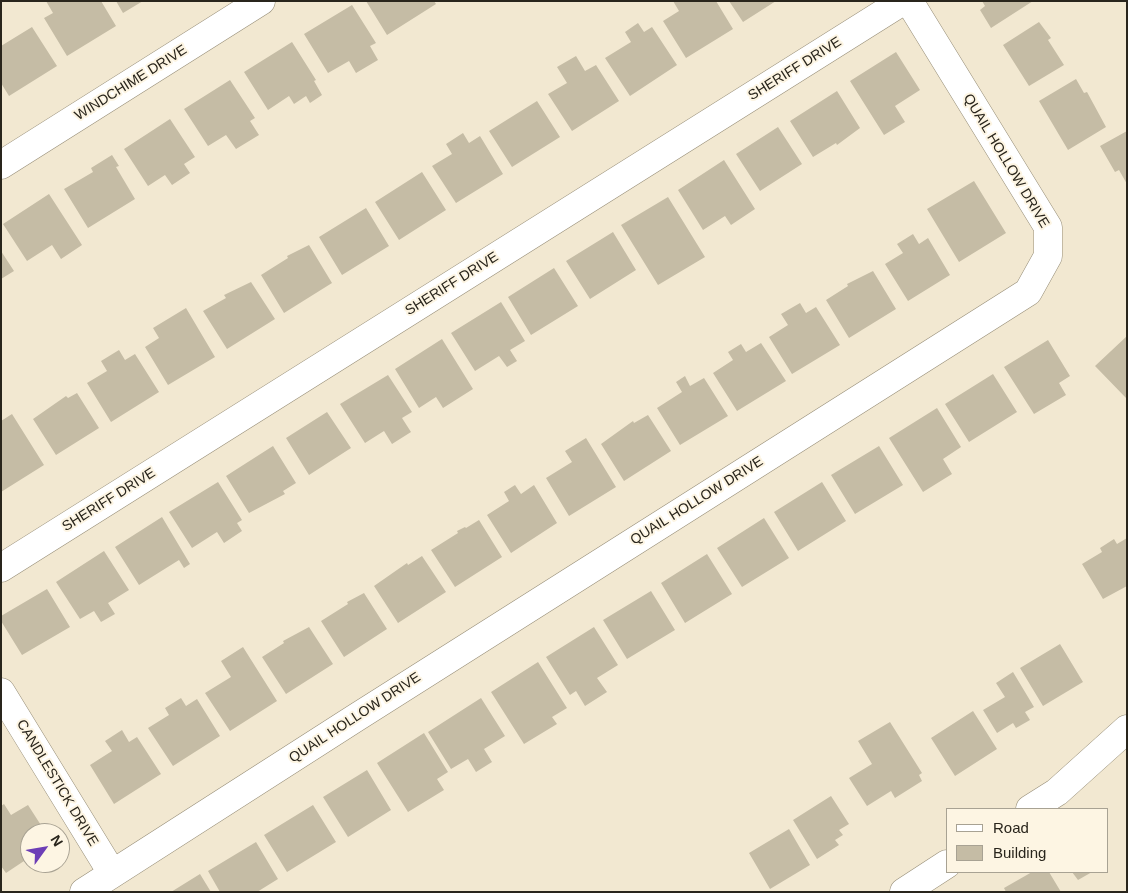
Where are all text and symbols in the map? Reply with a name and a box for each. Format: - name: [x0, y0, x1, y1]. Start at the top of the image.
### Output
- street label: SHERIFF DRIVE: [745, 34, 845, 104]
- street label: WINDCHIME DRIVE: [72, 42, 190, 124]
- street label: QUAIL HOLLOW DRIVE: [959, 91, 1053, 231]
- street label: SHERIFF DRIVE: [402, 249, 502, 319]
- street label: QUAIL HOLLOW DRIVE: [628, 453, 766, 549]
- street label: SHERIFF DRIVE: [59, 465, 159, 535]
- street label: QUAIL HOLLOW DRIVE: [286, 669, 424, 767]
- street label: CANDLESTICK DRIVE: [13, 717, 101, 849]
- legend: [946, 808, 1108, 873]
- text: Road: [993, 819, 1029, 836]
- north arrow: [20, 823, 70, 873]
- text: Building: [993, 844, 1046, 861]

